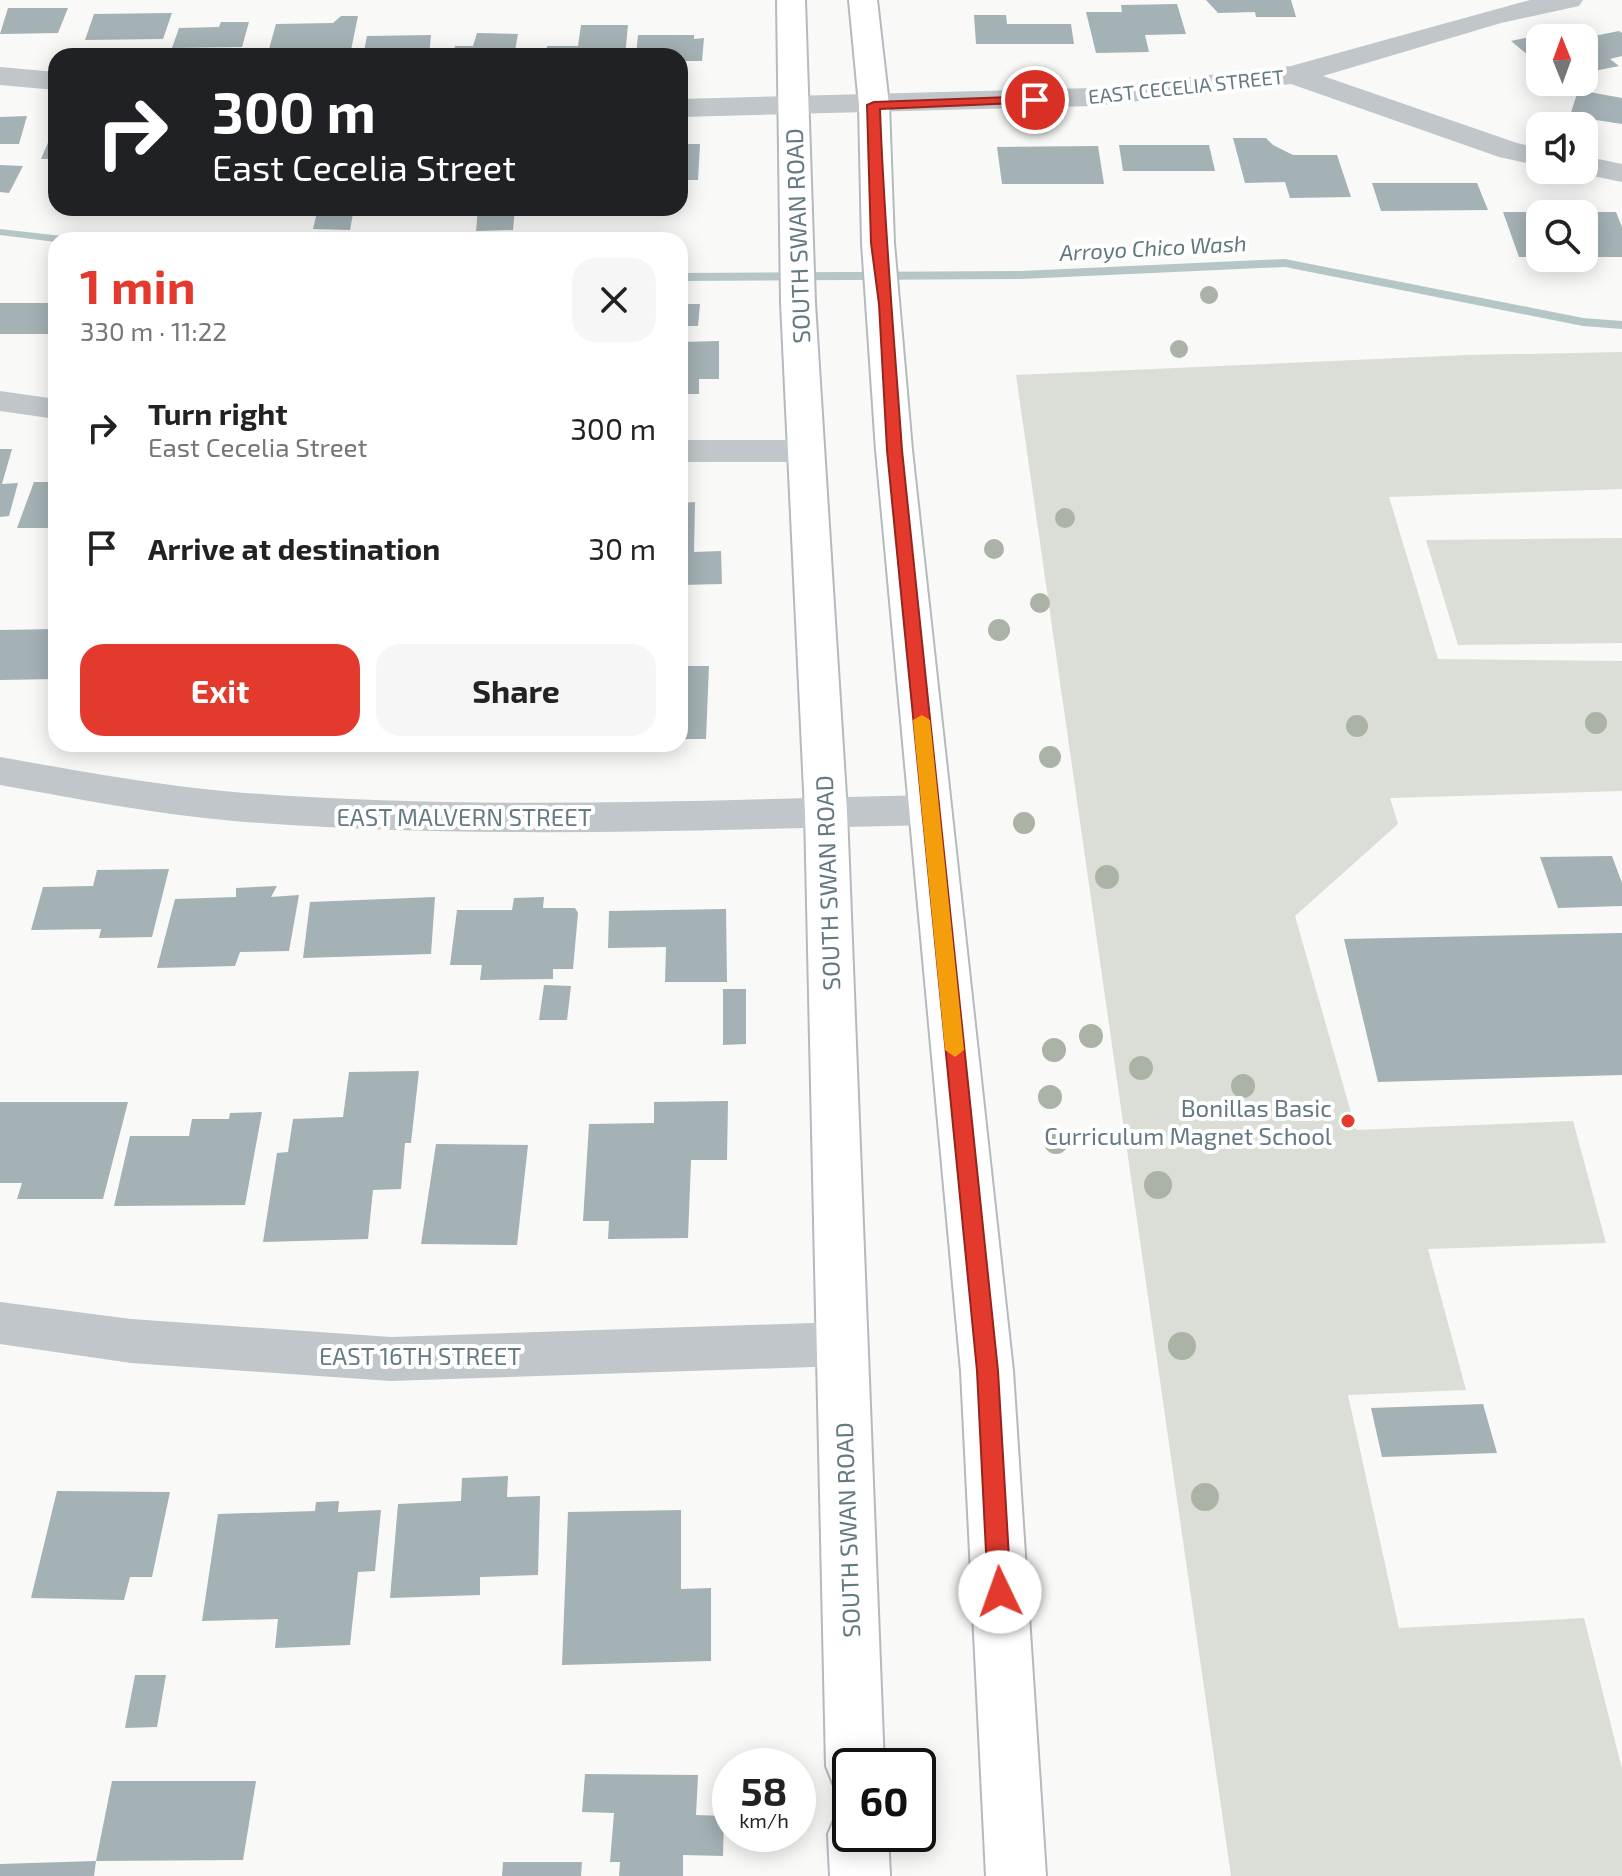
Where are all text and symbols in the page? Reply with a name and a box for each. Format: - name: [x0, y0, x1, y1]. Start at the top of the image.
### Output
- north arrow: [1526, 24, 1598, 96]
- map controls: [1526, 24, 1598, 272]
- street label: EAST CECELIA STREET: [1087, 64, 1285, 108]
- pin: [1001, 66, 1069, 134]
- text: 300 m: [212, 77, 376, 144]
- icon: arrive: [1013, 78, 1057, 122]
- icon: right: [80, 80, 184, 184]
- button: sound: [1526, 112, 1598, 184]
- street label: SOUTH SWAN ROAD: [779, 128, 815, 344]
- text: East Cecelia Street: [212, 145, 516, 188]
- button: search: [1526, 200, 1598, 272]
- water label: Arroyo Chico Wash: [1058, 229, 1247, 266]
- text: 1 min: [80, 256, 196, 314]
- button: close: [572, 258, 656, 342]
- text: 330 m · 11:22: [80, 315, 227, 346]
- text: Turn right: [148, 395, 288, 431]
- icon: right: [80, 406, 124, 450]
- text: 300 m: [570, 410, 656, 446]
- text: East Cecelia Street: [148, 431, 368, 462]
- icon: arrive: [80, 526, 124, 570]
- text: Arrive at destination: [148, 530, 440, 566]
- text: 30 m: [588, 530, 656, 566]
- button: Exit: [80, 644, 360, 736]
- button: Share: [376, 644, 656, 736]
- street label: SOUTH SWAN ROAD: [809, 775, 845, 991]
- street label: EAST MALVERN STREET: [336, 802, 592, 831]
- place label: Bonillas Basic Curriculum Magnet School: [1044, 1093, 1332, 1150]
- marker: Bonillas Basic Curriculum Magnet School: [1339, 1112, 1357, 1130]
- street label: EAST 16TH STREET: [319, 1341, 521, 1370]
- street label: SOUTH SWAN ROAD: [829, 1422, 865, 1638]
- position arrow: [958, 1550, 1042, 1634]
- speed limit sign: 60: [832, 1748, 936, 1852]
- text: 58: [740, 1766, 787, 1814]
- text: km/h: [739, 1808, 789, 1832]

